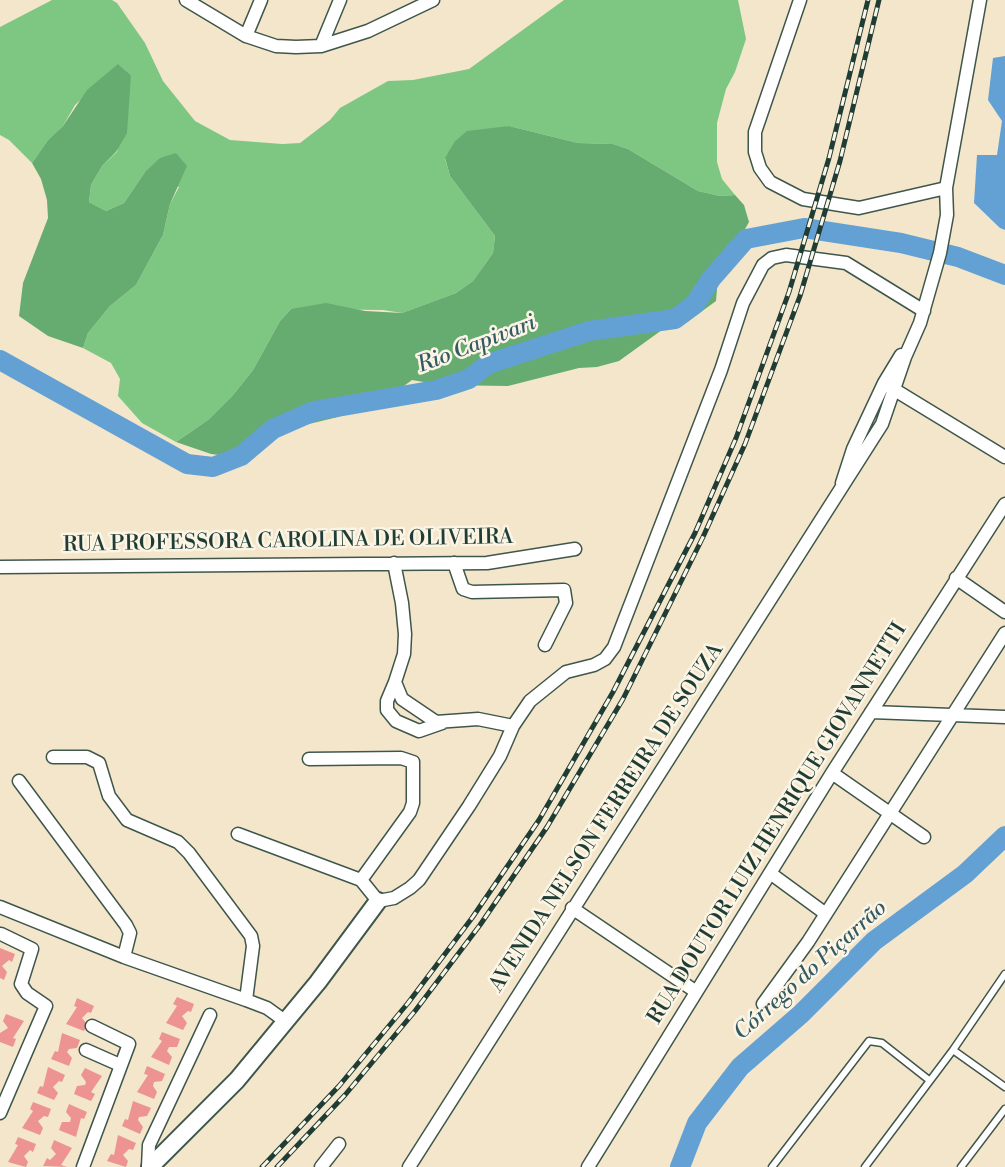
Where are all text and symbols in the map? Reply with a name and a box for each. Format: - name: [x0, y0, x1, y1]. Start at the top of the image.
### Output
- water label: Rio Capivari: [414, 310, 540, 380]
- street label: RUA PROFESSORA CAROLINA DE OLIVEIRA: [63, 525, 513, 559]
- street label: RUA DOUTOR LUIZ HENRIQUE GIOVANNETTI: [643, 619, 913, 1029]
- street label: AVENIDA NELSON FERREIRA DE SOUZA: [485, 639, 729, 997]
- water label: Córrego do Piçarrão: [729, 895, 893, 1047]

